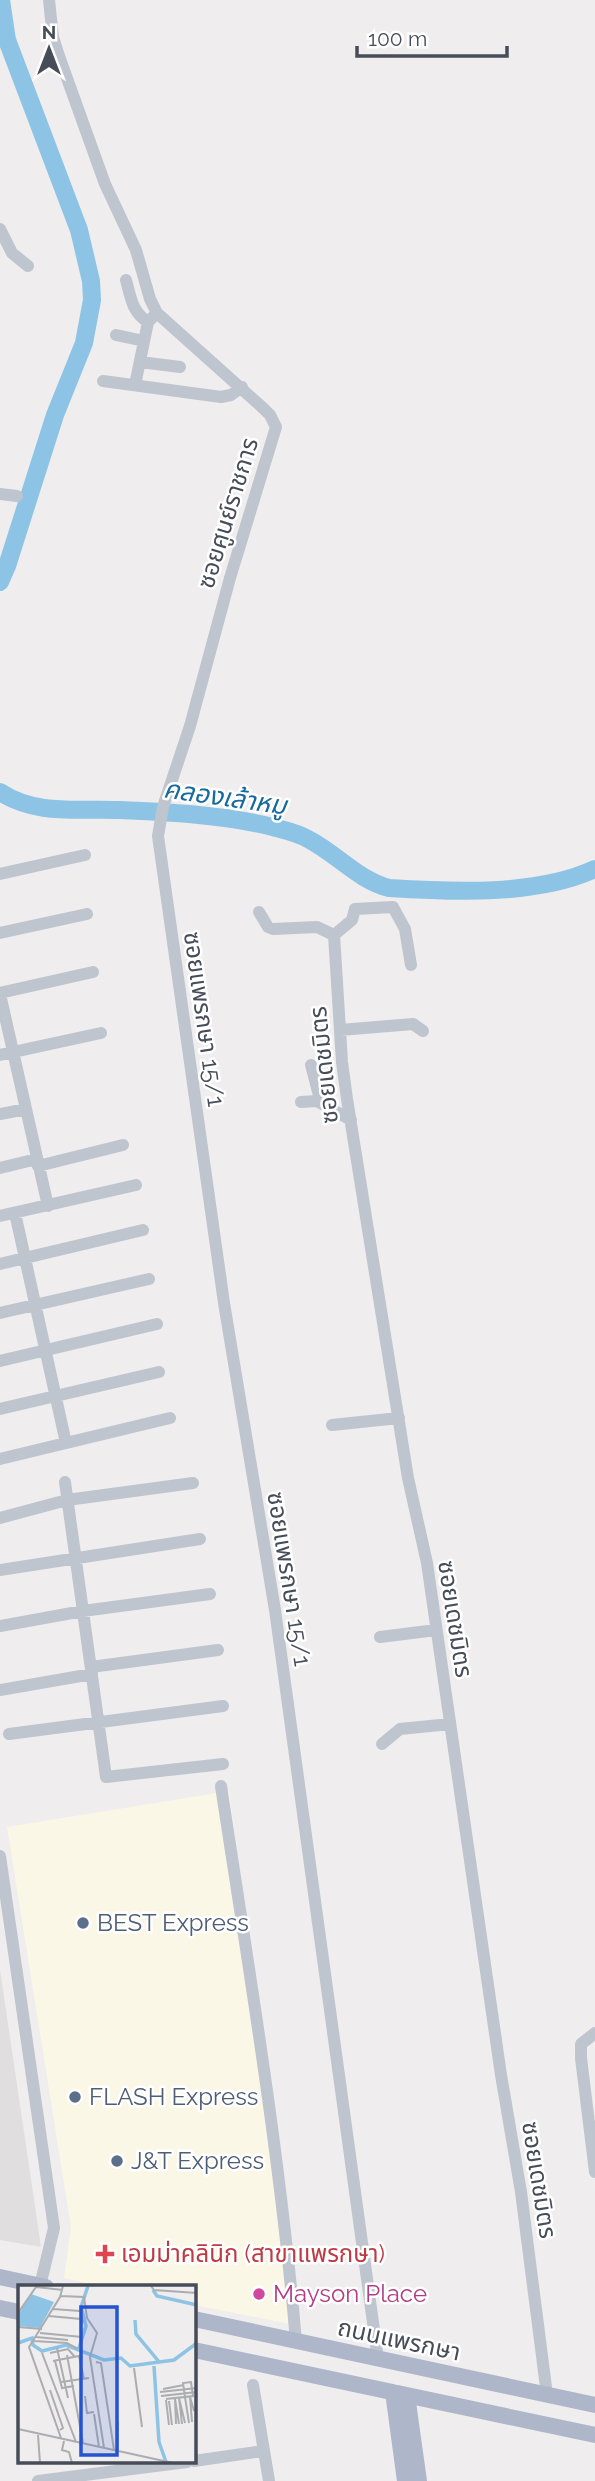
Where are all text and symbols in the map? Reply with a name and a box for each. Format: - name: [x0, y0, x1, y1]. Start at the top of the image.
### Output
- north arrow: [14, 14, 84, 84]
- scale bar: [357, 14, 508, 58]
- text: N: [42, 21, 56, 43]
- text: 100 m: [368, 26, 427, 51]
- street label: ซอยศูนย์ราชการ: [191, 434, 265, 592]
- water label: คลองเล้าหมู: [162, 774, 290, 822]
- street label: ซอยแพรกษา 15/1: [178, 930, 231, 1108]
- street label: ซอยเดชมิตร: [303, 1005, 344, 1125]
- street label: ซอยแพรกษา 15/1: [261, 1490, 318, 1668]
- street label: ซอยเดชมิตร: [432, 1558, 479, 1679]
- place label: BEST Express: [97, 1908, 249, 1937]
- marker: BEST Express: [75, 1915, 91, 1931]
- place label: FLASH Express: [89, 2082, 258, 2111]
- marker: FLASH Express: [67, 2089, 83, 2105]
- street label: ซอยเดชมิตร: [516, 2119, 563, 2240]
- place label: J&T Express: [131, 2146, 264, 2175]
- marker: J&T Express: [109, 2153, 125, 2169]
- place label: เอมม่าคลินิก (สาขาแพรกษา): [121, 2239, 385, 2268]
- marker: เอมม่าคลินิก (สาขาแพรกษา): [95, 2244, 115, 2264]
- place label: Mayson Place: [273, 2279, 427, 2308]
- inset map: [18, 2285, 196, 2464]
- marker: Mayson Place: [251, 2286, 267, 2302]
- street label: ถนนแพรกษา: [335, 2312, 463, 2367]

